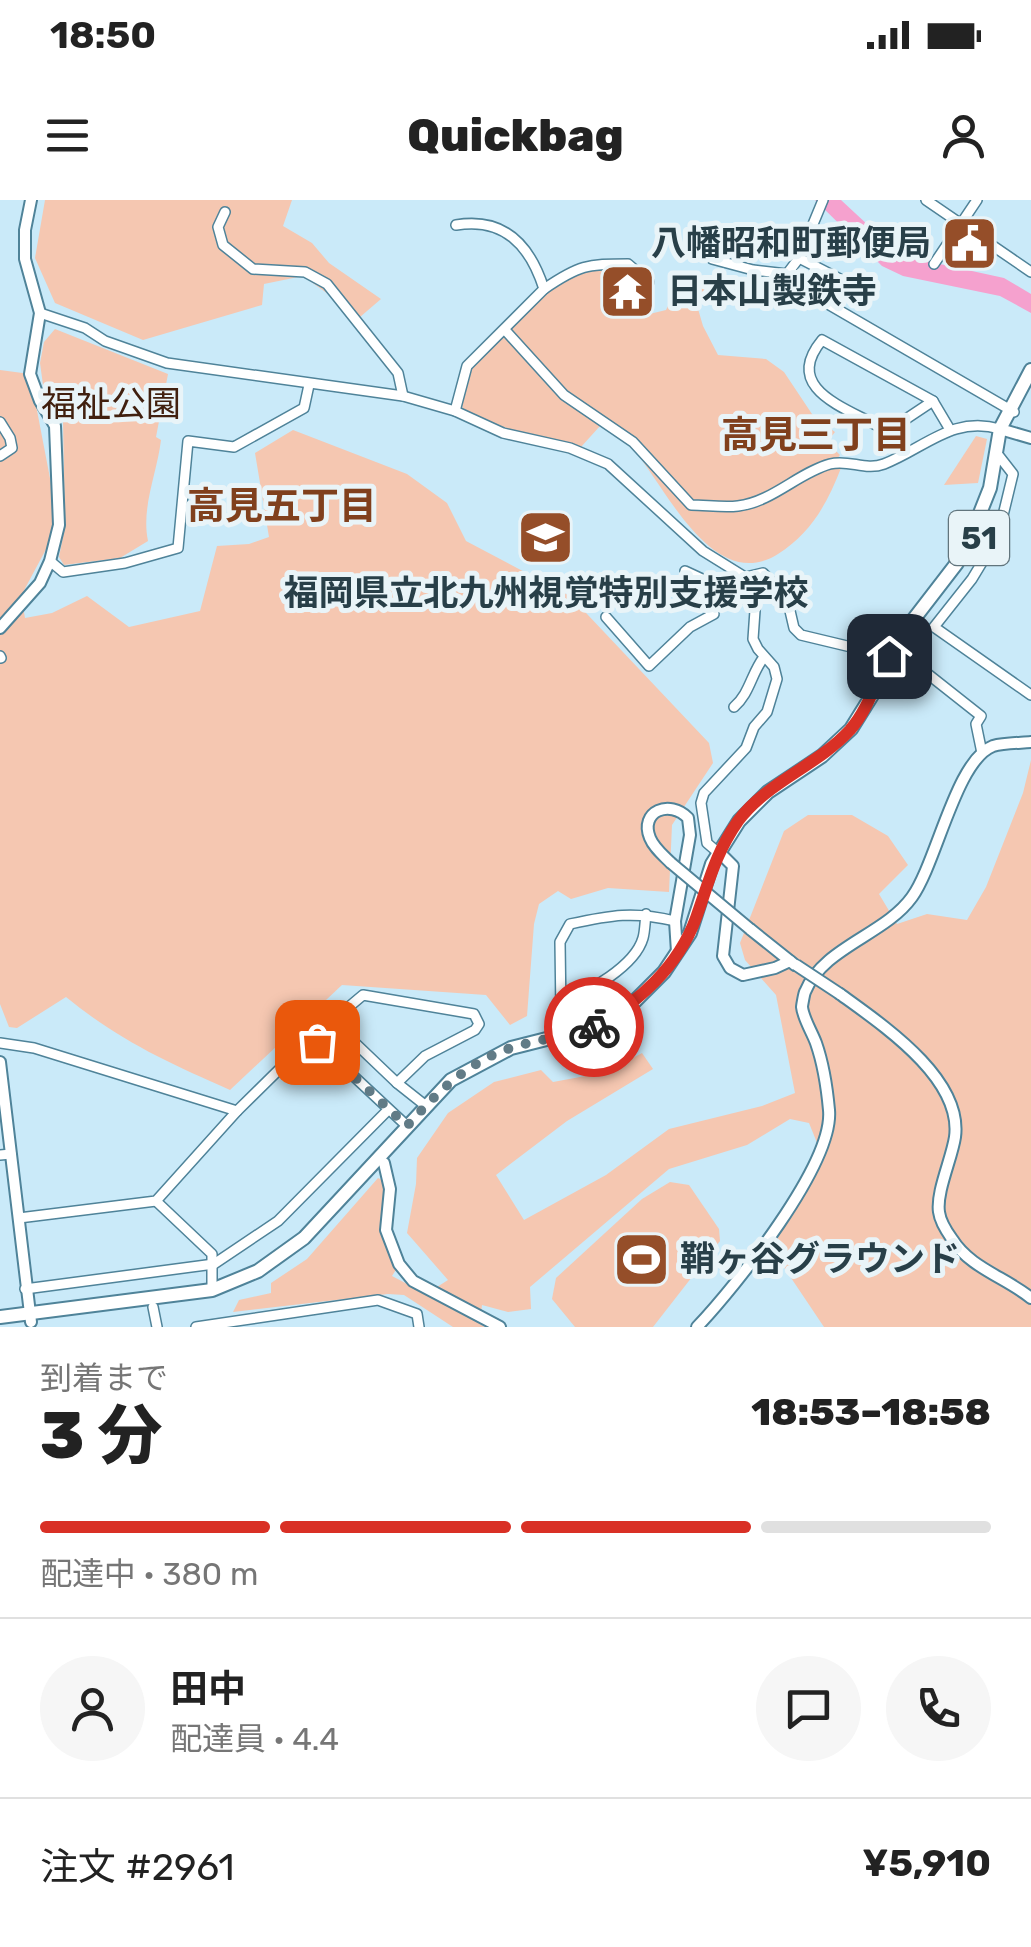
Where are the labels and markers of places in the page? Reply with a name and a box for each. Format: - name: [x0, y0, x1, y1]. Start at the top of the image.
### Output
- public building icon: 八幡昭和町郵便局: [940, 213, 1000, 273]
- place label: 八幡昭和町郵便局: [651, 222, 931, 264]
- temple icon: 日本山製鉄寺: [598, 261, 658, 321]
- place label: 日本山製鉄寺: [667, 270, 877, 312]
- school or university icon: 福岡県立北九州視覚特別支援学校: [516, 507, 576, 567]
- place label: 福岡県立北九州視覚特別支援学校: [283, 572, 809, 614]
- pin: [847, 614, 932, 699]
- pin: [275, 1000, 360, 1085]
- sports icon: 鞘ヶ谷グラウンド: [611, 1229, 671, 1289]
- place label: 鞘ヶ谷グラウンド: [680, 1238, 960, 1280]

